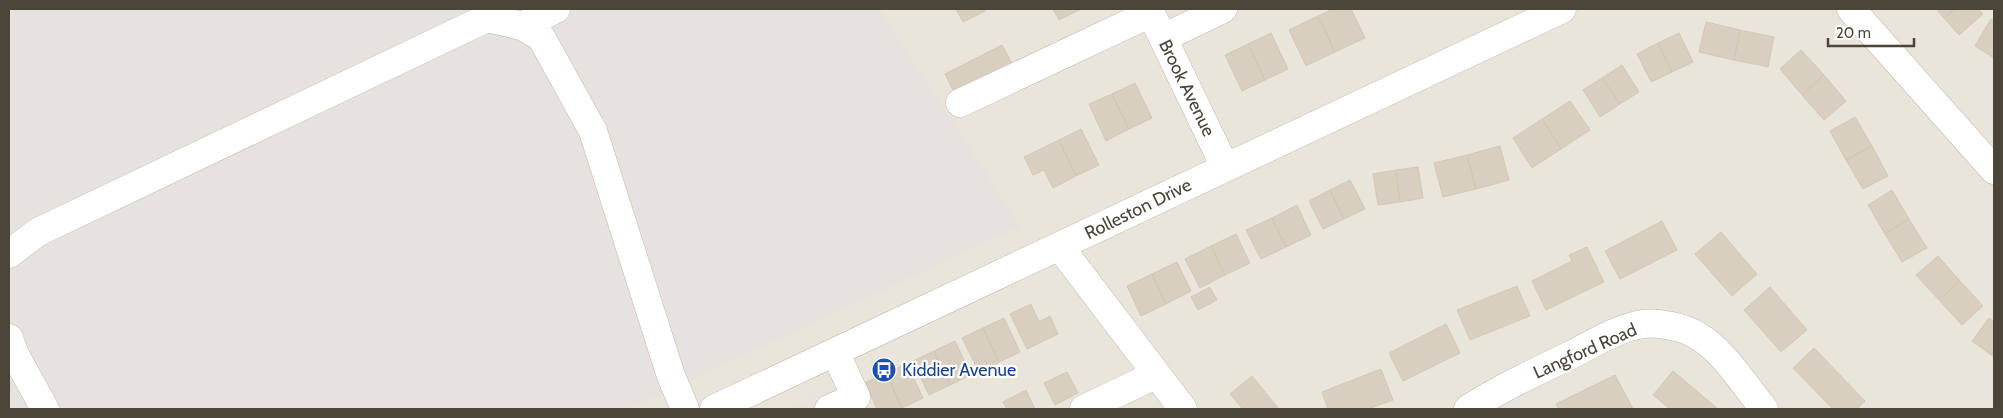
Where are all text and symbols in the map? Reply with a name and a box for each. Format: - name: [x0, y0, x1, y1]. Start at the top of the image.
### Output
- scale bar: [1828, 15, 1914, 47]
- text: 20 m: [1836, 24, 1871, 42]
- street label: Brook Avenue: [1154, 36, 1220, 140]
- street label: Rolleston Drive: [1081, 174, 1195, 244]
- street label: Langford Road: [1530, 318, 1640, 384]
- bus stop icon: Kiddier Avenue: [871, 357, 897, 383]
- place label: Kiddier Avenue: [902, 359, 1016, 381]

